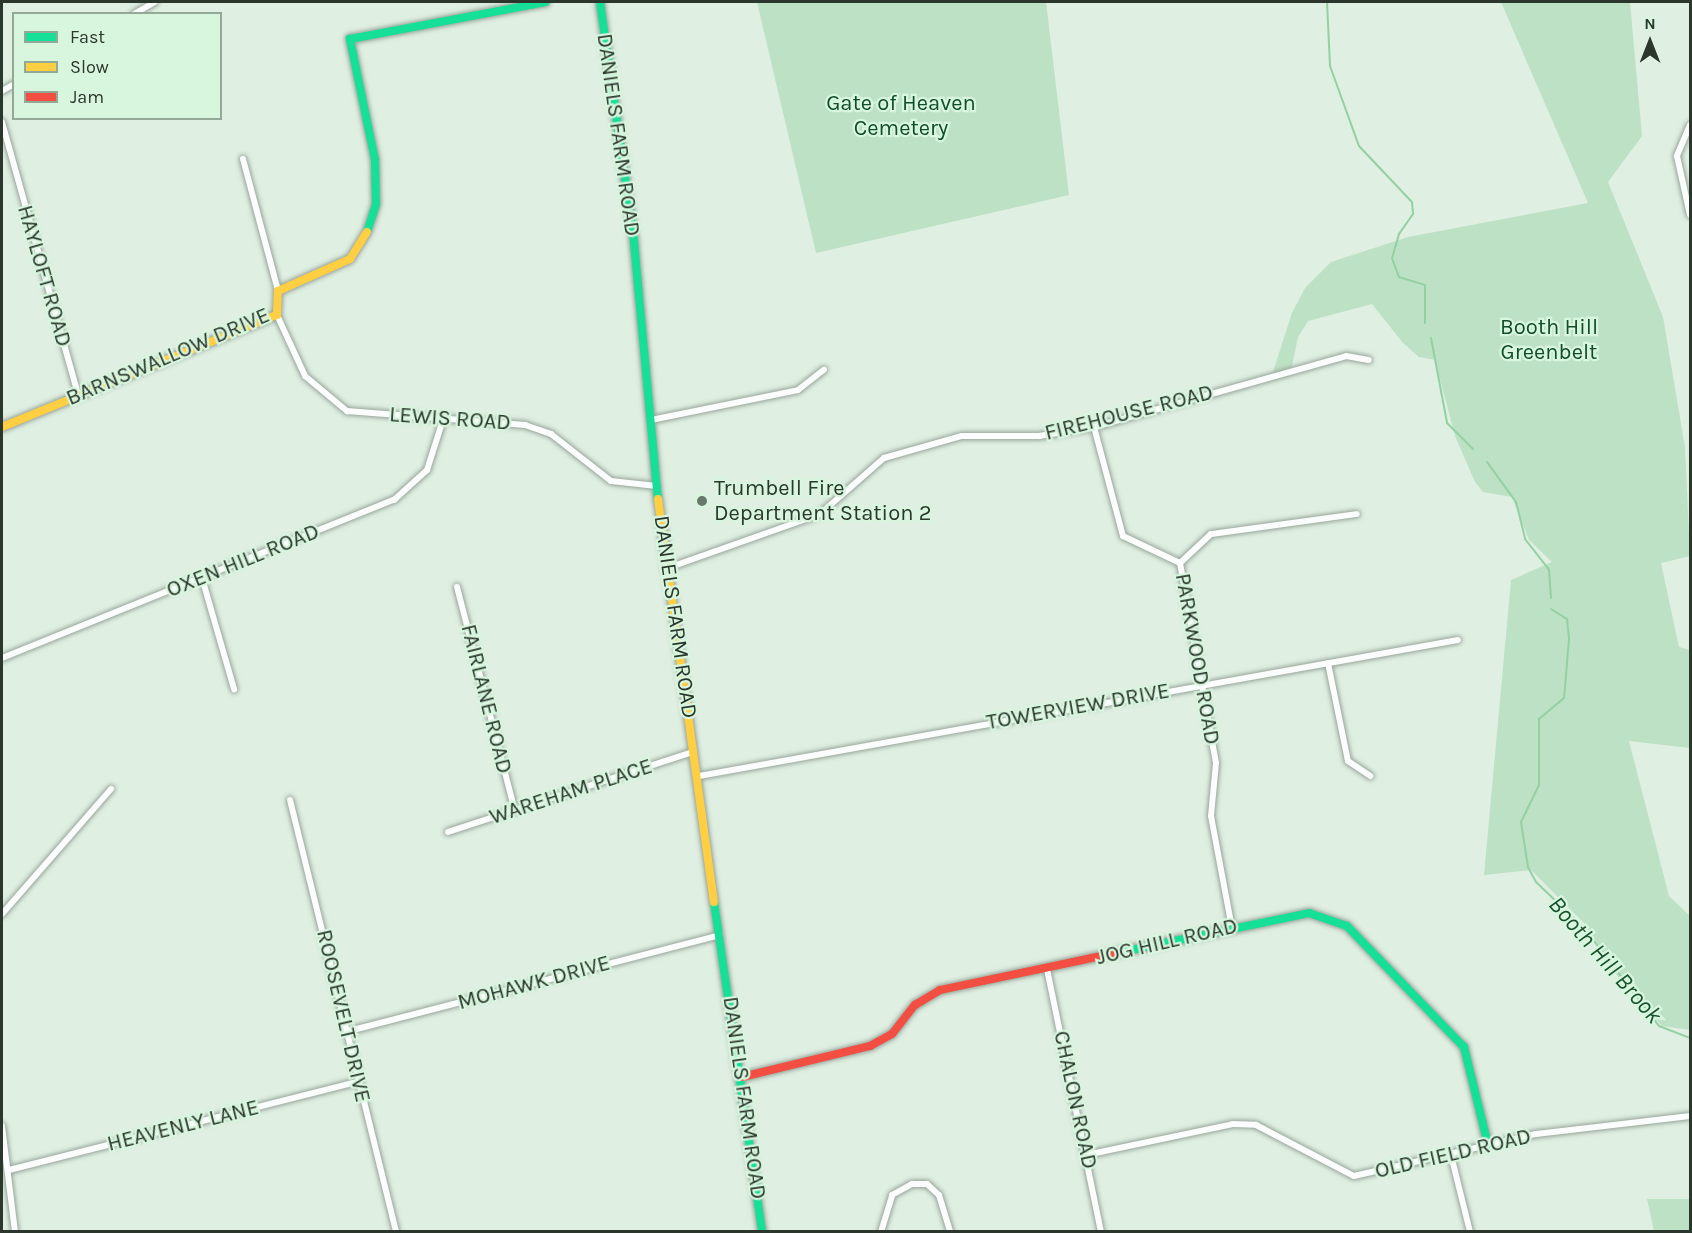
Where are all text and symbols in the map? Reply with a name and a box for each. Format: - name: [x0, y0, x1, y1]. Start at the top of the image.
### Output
- legend: [12, 12, 222, 120]
- north arrow: [1620, 12, 1680, 72]
- text: N: [1644, 14, 1656, 33]
- text: Fast: [70, 26, 105, 48]
- street label: DANIELS FARM ROAD: [591, 32, 645, 238]
- text: Slow: [70, 56, 109, 78]
- text: Jam: [70, 86, 104, 108]
- park label: Gate of Heaven Cemetery: [826, 90, 976, 142]
- street label: HAYLOFT ROAD: [11, 202, 77, 350]
- street label: BARNSWALLOW DRIVE: [62, 302, 274, 412]
- park label: Booth Hill Greenbelt: [1500, 314, 1598, 366]
- street label: FIREHOUSE ROAD: [1042, 379, 1216, 447]
- street label: LEWIS ROAD: [388, 402, 512, 436]
- place label: Trumbell Fire Department Station 2: [714, 475, 931, 526]
- marker: Trumbell Fire Department Station 2: [695, 494, 709, 508]
- street label: DANIELS FARM ROAD: [648, 514, 702, 720]
- street label: OXEN HILL ROAD: [163, 518, 323, 604]
- street label: PARKWOOD ROAD: [1169, 571, 1225, 747]
- street label: FAIRLANE ROAD: [455, 622, 517, 776]
- street label: TOWERVIEW DRIVE: [984, 678, 1172, 736]
- street label: WAREHAM PLACE: [486, 753, 656, 831]
- water label: Booth Hill Brook: [1542, 891, 1668, 1029]
- street label: JOG HILL ROAD: [1094, 913, 1240, 971]
- street label: ROOSEVELT DRIVE: [310, 927, 376, 1105]
- street label: MOHAWK DRIVE: [455, 950, 613, 1016]
- street label: DANIELS FARM ROAD: [717, 995, 771, 1201]
- street label: CHALON ROAD: [1047, 1029, 1103, 1171]
- street label: HEAVENLY LANE: [104, 1094, 262, 1158]
- street label: OLD FIELD ROAD: [1372, 1123, 1534, 1185]

